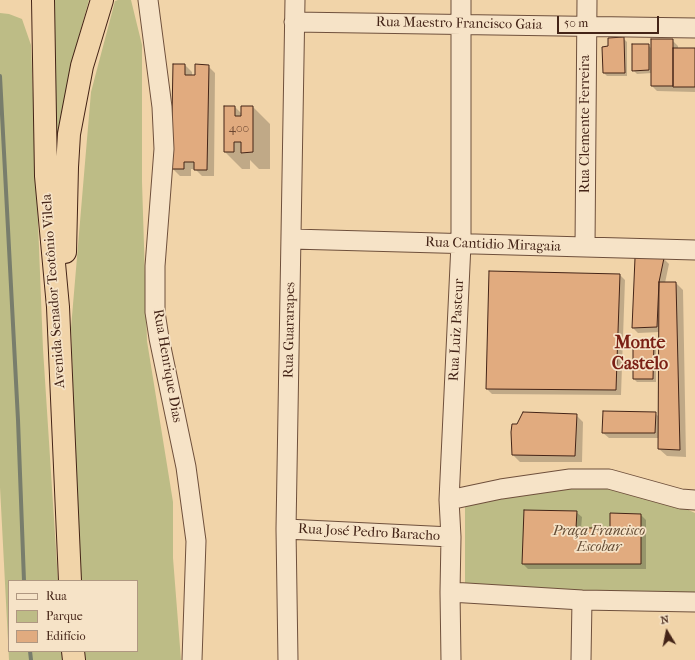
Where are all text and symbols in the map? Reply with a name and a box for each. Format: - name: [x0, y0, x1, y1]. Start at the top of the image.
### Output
- scale bar: [559, 8, 661, 34]
- street label: Rua Maestro Francisco Gaia: [376, 14, 542, 34]
- text: 50 m: [564, 16, 588, 30]
- street label: Rua Clemente Ferreira: [578, 55, 594, 193]
- house number: 400: [229, 122, 249, 136]
- street label: Avenida Senador Teotônio Vilela: [39, 193, 69, 389]
- street label: Rua Cantidio Miragaia: [425, 234, 561, 256]
- street label: Rua Luiz Pasteur: [446, 278, 468, 382]
- street label: Rua Guararapes: [281, 282, 299, 378]
- street label: Rua Henrique Dias: [149, 308, 185, 424]
- district label: Monte Castelo: [612, 333, 668, 376]
- street label: Rua José Pedro Baracho: [298, 521, 440, 545]
- park label: Praça Francisco Escobar: [553, 524, 645, 556]
- legend: [8, 580, 138, 652]
- text: Rua: [46, 589, 67, 603]
- text: Parque: [46, 609, 83, 623]
- north arrow: [647, 612, 687, 652]
- text: N: [660, 613, 670, 627]
- text: Edifício: [46, 629, 86, 643]

